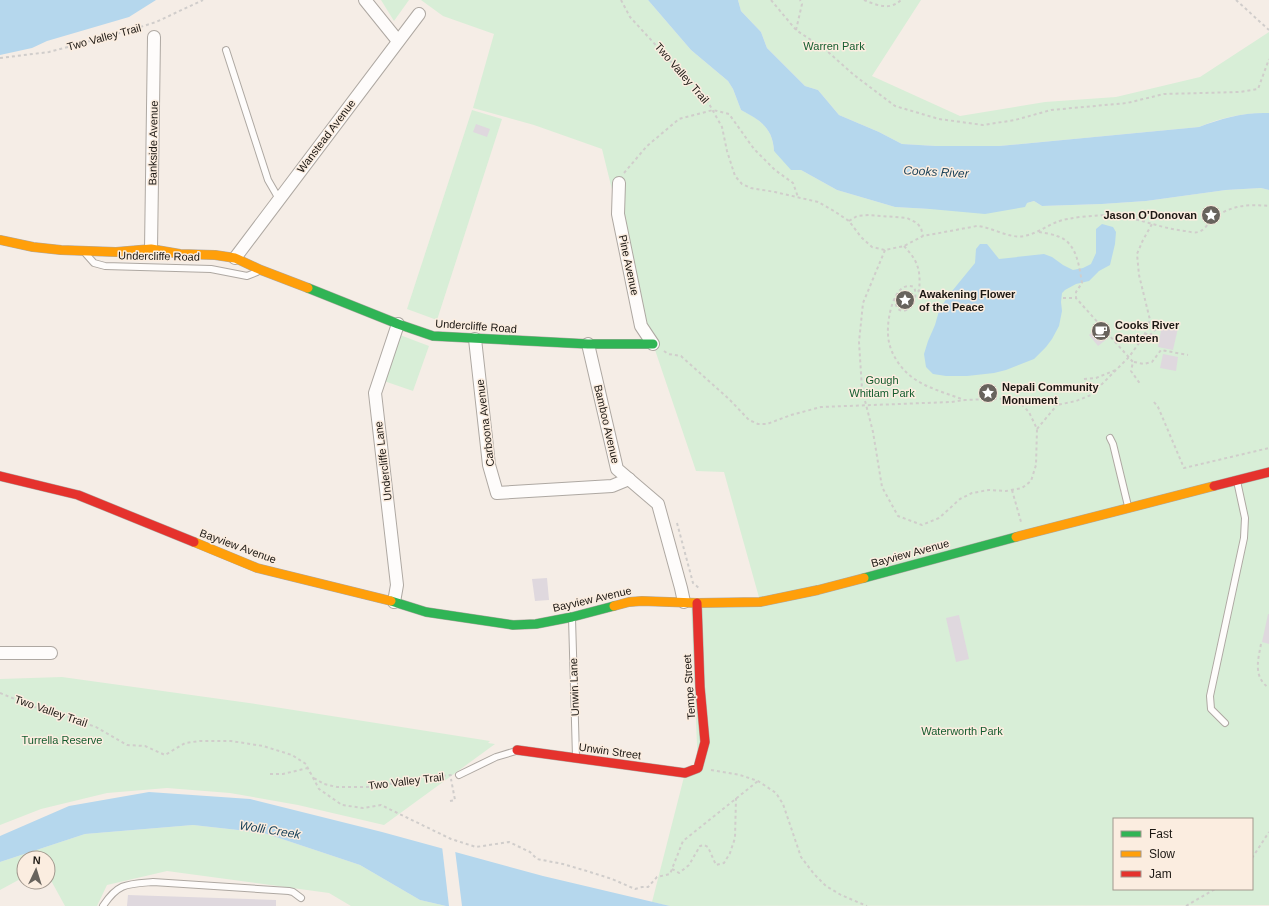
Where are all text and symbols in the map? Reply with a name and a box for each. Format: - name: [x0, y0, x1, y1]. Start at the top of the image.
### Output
- street label: Two Valley Trail: [66, 21, 142, 53]
- street label: Two Valley Trail: [652, 40, 712, 106]
- park label: Warren Park: [803, 40, 865, 52]
- street label: Wanstead Avenue: [295, 97, 357, 175]
- street label: Bankside Avenue: [146, 100, 160, 186]
- water label: Cooks River: [903, 163, 970, 181]
- place icon: Jason O’Donovan: [1200, 204, 1222, 226]
- place label: Jason O’Donovan: [1103, 209, 1197, 221]
- street label: Pine Avenue: [617, 234, 641, 296]
- street label: Undercliffe Road: [118, 249, 200, 263]
- place label: Awakening Flower of the Peace: [919, 288, 1016, 313]
- place icon: Awakening Flower of the Peace: [894, 289, 916, 311]
- street label: Undercliffe Road: [435, 317, 517, 335]
- place label: Cooks River Canteen: [1115, 319, 1180, 344]
- cafe icon: Cooks River Canteen: [1090, 320, 1112, 342]
- park label: Gough Whitlam Park: [849, 374, 915, 399]
- street label: Carboona Avenue: [474, 379, 496, 467]
- place label: Nepali Community Monument: [1002, 381, 1099, 406]
- place icon: Nepali Community Monument: [977, 382, 999, 404]
- street label: Bamboo Avenue: [592, 383, 622, 465]
- street label: Undercliffe Lane: [372, 421, 394, 501]
- street label: Bayview Avenue: [198, 527, 278, 565]
- street label: Bayview Avenue: [870, 537, 950, 569]
- street label: Bayview Avenue: [551, 584, 633, 614]
- street label: Tempe Street: [681, 654, 697, 720]
- street label: Unwin Lane: [567, 658, 581, 716]
- street label: Two Valley Trail: [13, 693, 89, 729]
- park label: Waterworth Park: [921, 725, 1003, 737]
- park label: Turrella Reserve: [22, 734, 102, 746]
- street label: Unwin Street: [578, 741, 642, 761]
- street label: Two Valley Trail: [367, 770, 445, 792]
- water label: Wolli Creek: [239, 818, 302, 842]
- legend: [1113, 818, 1253, 890]
- text: Fast: [1149, 827, 1173, 841]
- text: Slow: [1149, 847, 1175, 861]
- north arrow: [16, 850, 56, 890]
- text: N: [32, 854, 41, 866]
- text: Jam: [1149, 867, 1172, 881]

